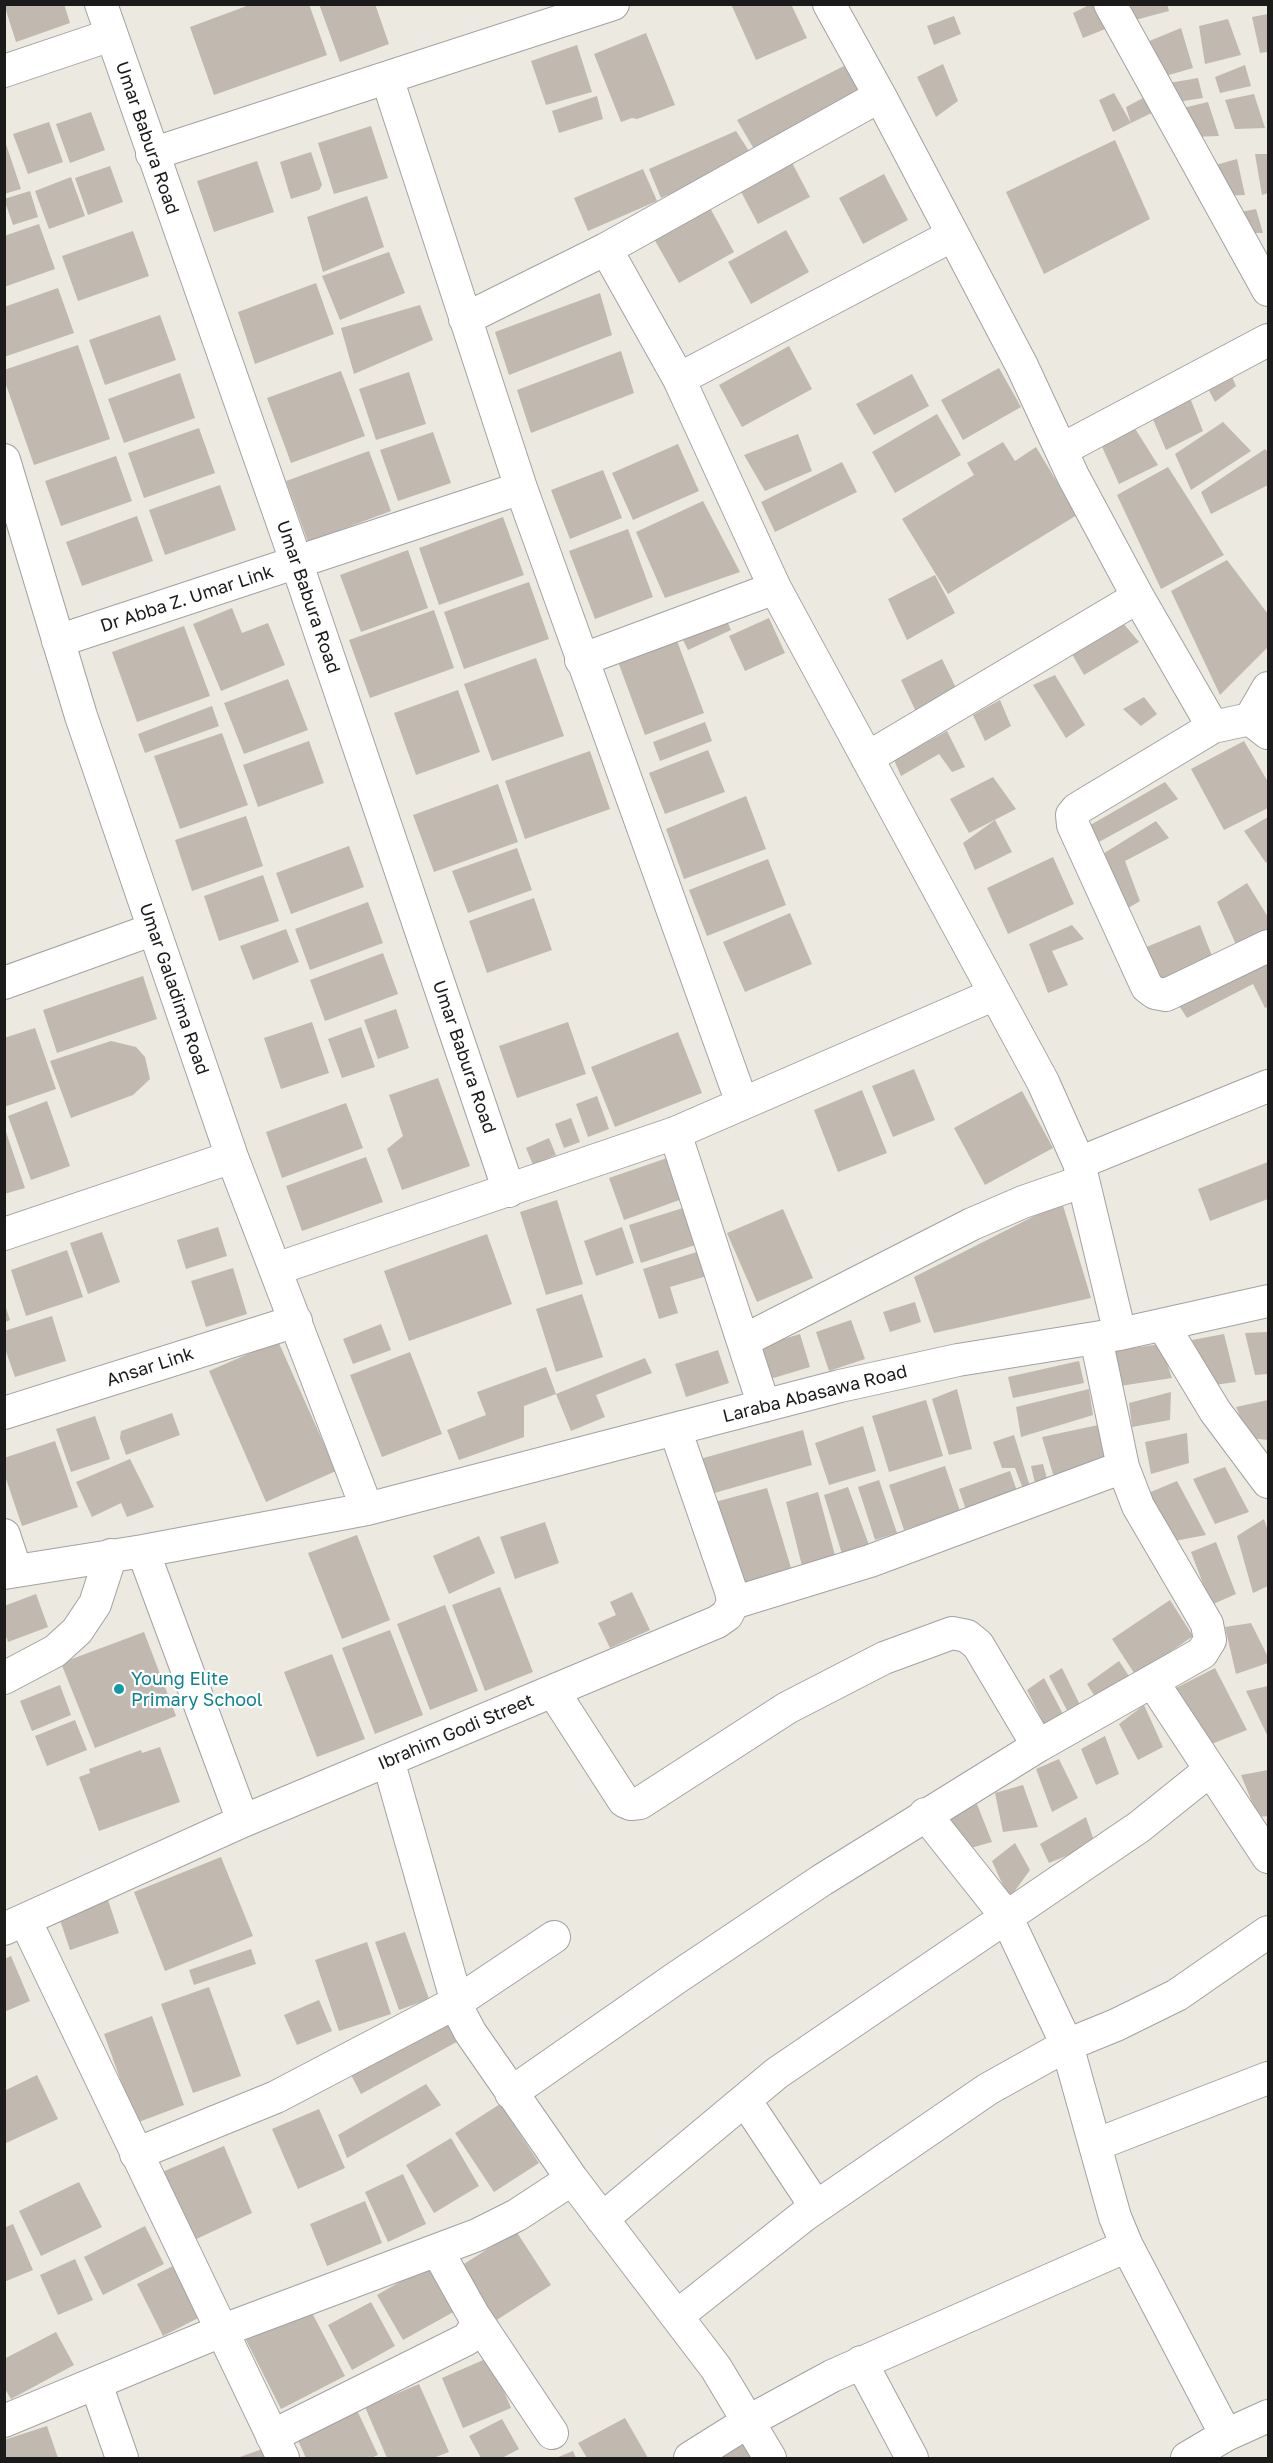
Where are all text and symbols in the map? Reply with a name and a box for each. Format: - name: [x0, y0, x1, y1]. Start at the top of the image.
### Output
- street label: Umar Babura Road: [111, 59, 183, 217]
- street label: Umar Babura Road: [272, 518, 344, 676]
- street label: Dr Abba Z. Umar Link: [98, 561, 276, 637]
- street label: Umar Galadima Road: [134, 900, 214, 1078]
- street label: Umar Babura Road: [428, 978, 500, 1136]
- street label: Ansar Link: [104, 1343, 196, 1391]
- street label: Laraba Abasawa Road: [721, 1361, 909, 1427]
- place label: Young Elite Primary School: [131, 1668, 263, 1710]
- marker: Young Elite Primary School: [112, 1682, 126, 1696]
- street label: Ibrahim Godi Street: [375, 1689, 537, 1775]

